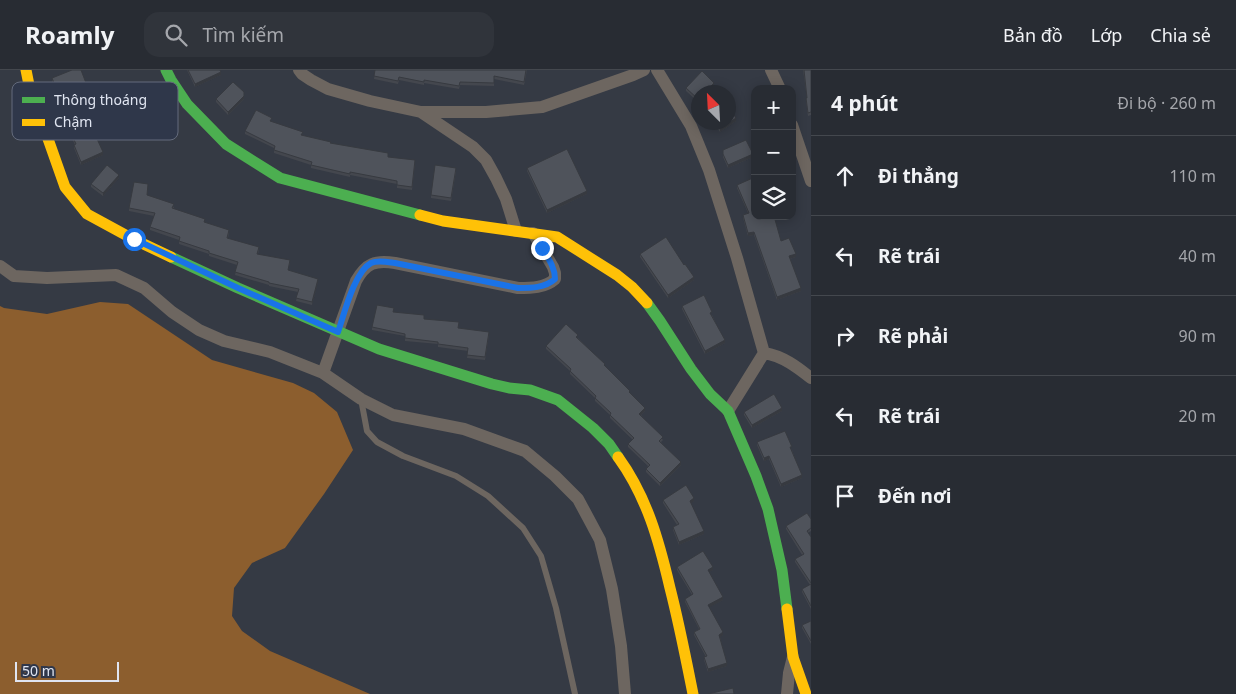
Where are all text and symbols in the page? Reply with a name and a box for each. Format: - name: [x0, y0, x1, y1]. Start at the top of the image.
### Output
- search box: [144, 12, 494, 57]
- text: Roamly: [25, 18, 114, 51]
- icon: search: [162, 21, 190, 49]
- text: Tìm kiếm: [202, 22, 284, 48]
- text: Bản đồ: [1003, 23, 1063, 47]
- text: Lớp: [1091, 23, 1122, 47]
- text: Chia sẻ: [1150, 23, 1211, 47]
- legend: [12, 82, 178, 140]
- north arrow: [691, 85, 736, 130]
- map controls: [751, 85, 796, 220]
- button: +: [751, 85, 796, 130]
- text: 4 phút: [831, 89, 898, 117]
- text: Thông thoáng: [54, 90, 147, 109]
- text: Đi bộ · 260 m: [1117, 92, 1216, 114]
- text: Chậm: [54, 112, 92, 131]
- button: −: [751, 130, 796, 175]
- icon: ahead: [831, 162, 859, 190]
- text: Đi thẳng: [878, 163, 959, 189]
- text: 110 m: [1169, 165, 1216, 187]
- button: layers: [751, 175, 796, 220]
- route start: [123, 228, 146, 251]
- route end: [531, 237, 554, 260]
- icon: left: [831, 242, 859, 270]
- text: Rẽ trái: [878, 243, 940, 269]
- text: 40 m: [1179, 245, 1216, 267]
- icon: right: [831, 322, 859, 350]
- text: Rẽ phải: [878, 323, 948, 349]
- text: 90 m: [1179, 325, 1216, 347]
- icon: left: [831, 402, 859, 430]
- text: Rẽ trái: [878, 403, 940, 429]
- text: 20 m: [1179, 405, 1216, 427]
- icon: arrive: [831, 482, 859, 510]
- text: Đến nơi: [878, 483, 952, 509]
- scale bar: [15, 659, 119, 682]
- text: 50 m: [22, 661, 55, 680]

